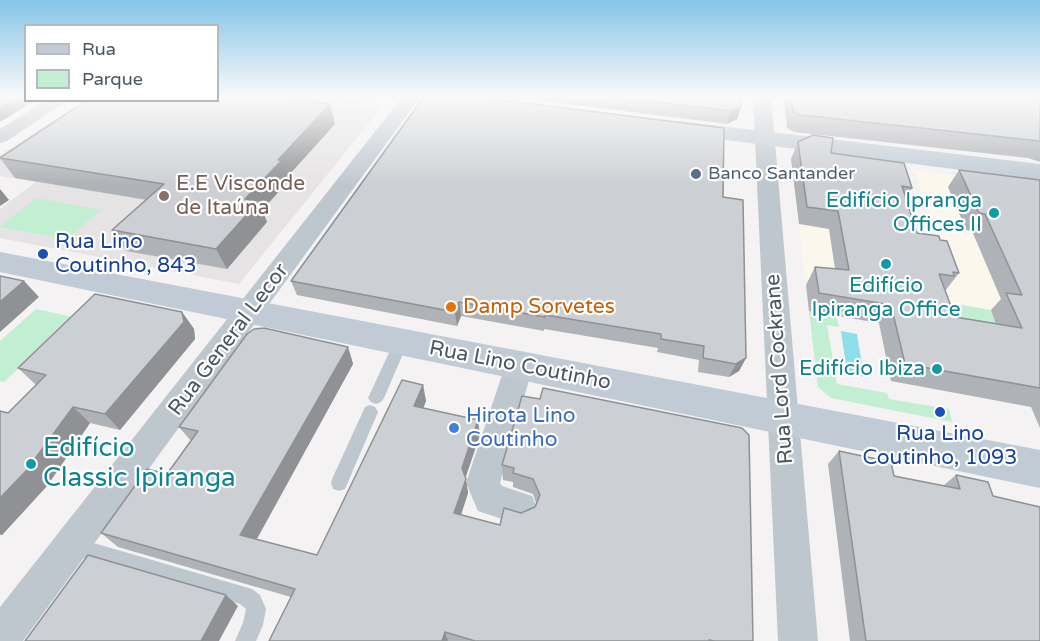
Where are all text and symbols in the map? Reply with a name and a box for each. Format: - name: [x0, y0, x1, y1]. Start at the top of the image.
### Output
- legend: [24, 24, 219, 102]
- text: Rua: [82, 38, 116, 60]
- text: Parque: [82, 68, 143, 90]
- place label: Banco Santander: [708, 163, 855, 185]
- marker: Banco Santander: [689, 167, 703, 181]
- place label: E.E Visconde de Itaúna: [176, 171, 305, 221]
- place label: Edifício Ipranga Offices II: [826, 188, 982, 238]
- marker: E.E Visconde de Itaúna: [157, 189, 171, 203]
- marker: Edifício Ipranga Offices II: [987, 206, 1001, 220]
- place label: Rua Lino Coutinho, 843: [55, 229, 197, 279]
- marker: Rua Lino Coutinho, 843: [36, 247, 50, 261]
- marker: Edifício Ipiranga Office: [879, 257, 893, 271]
- street label: Rua General Lecor: [164, 259, 294, 421]
- street label: Rua Lord Cockrane: [761, 273, 799, 465]
- place label: Edifício Ipiranga Office: [811, 273, 961, 323]
- place label: Damp Sorvetes: [463, 294, 615, 320]
- marker: Damp Sorvetes: [444, 300, 458, 314]
- street label: Rua Lino Coutinho: [427, 336, 613, 396]
- place label: Edifício Ibiza: [799, 356, 925, 382]
- marker: Edifício Ibiza: [930, 362, 944, 376]
- place label: Hirota Lino Coutinho: [466, 403, 575, 453]
- marker: Rua Lino Coutinho, 1093: [933, 405, 947, 419]
- marker: Hirota Lino Coutinho: [447, 421, 461, 435]
- place label: Rua Lino Coutinho, 1093: [863, 421, 1017, 471]
- place label: Edifício Classic Ipiranga: [43, 433, 236, 494]
- marker: Edifício Classic Ipiranga: [24, 457, 38, 471]

